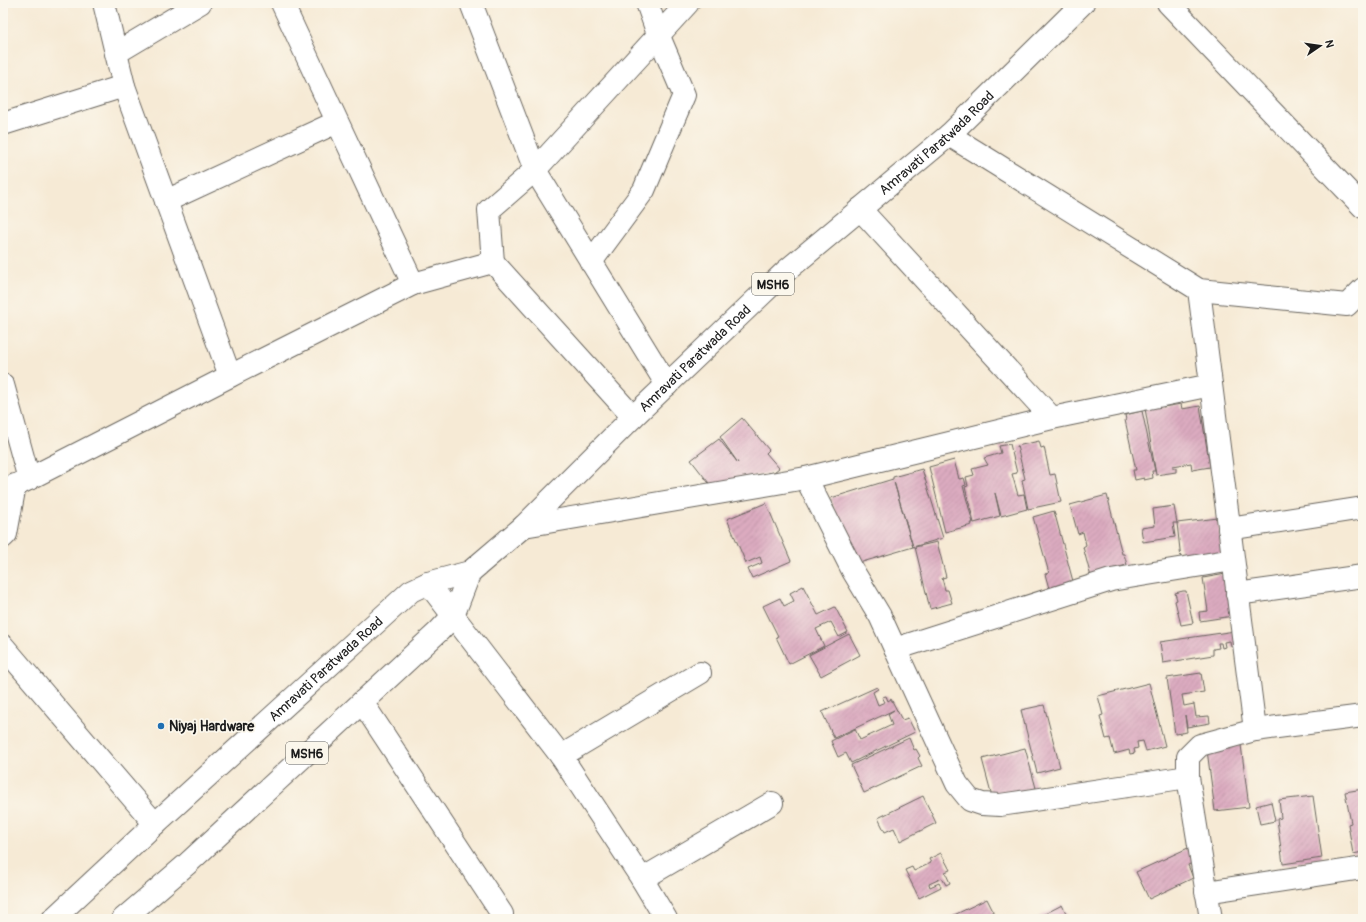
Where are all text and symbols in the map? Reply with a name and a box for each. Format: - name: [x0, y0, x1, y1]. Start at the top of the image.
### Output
- north arrow: [1300, 26, 1340, 66]
- text: N: [1322, 39, 1337, 49]
- street label: Amravati Paratwada Road: [876, 87, 998, 199]
- road number: MSH6: [752, 273, 794, 295]
- street label: Amravati Paratwada Road: [635, 301, 755, 416]
- street label: Amravati Paratwada Road: [265, 613, 387, 725]
- place label: Niyaj Hardware: [169, 718, 255, 735]
- marker: Niyaj Hardware: [156, 721, 166, 731]
- road number: MSH6: [286, 742, 328, 764]

